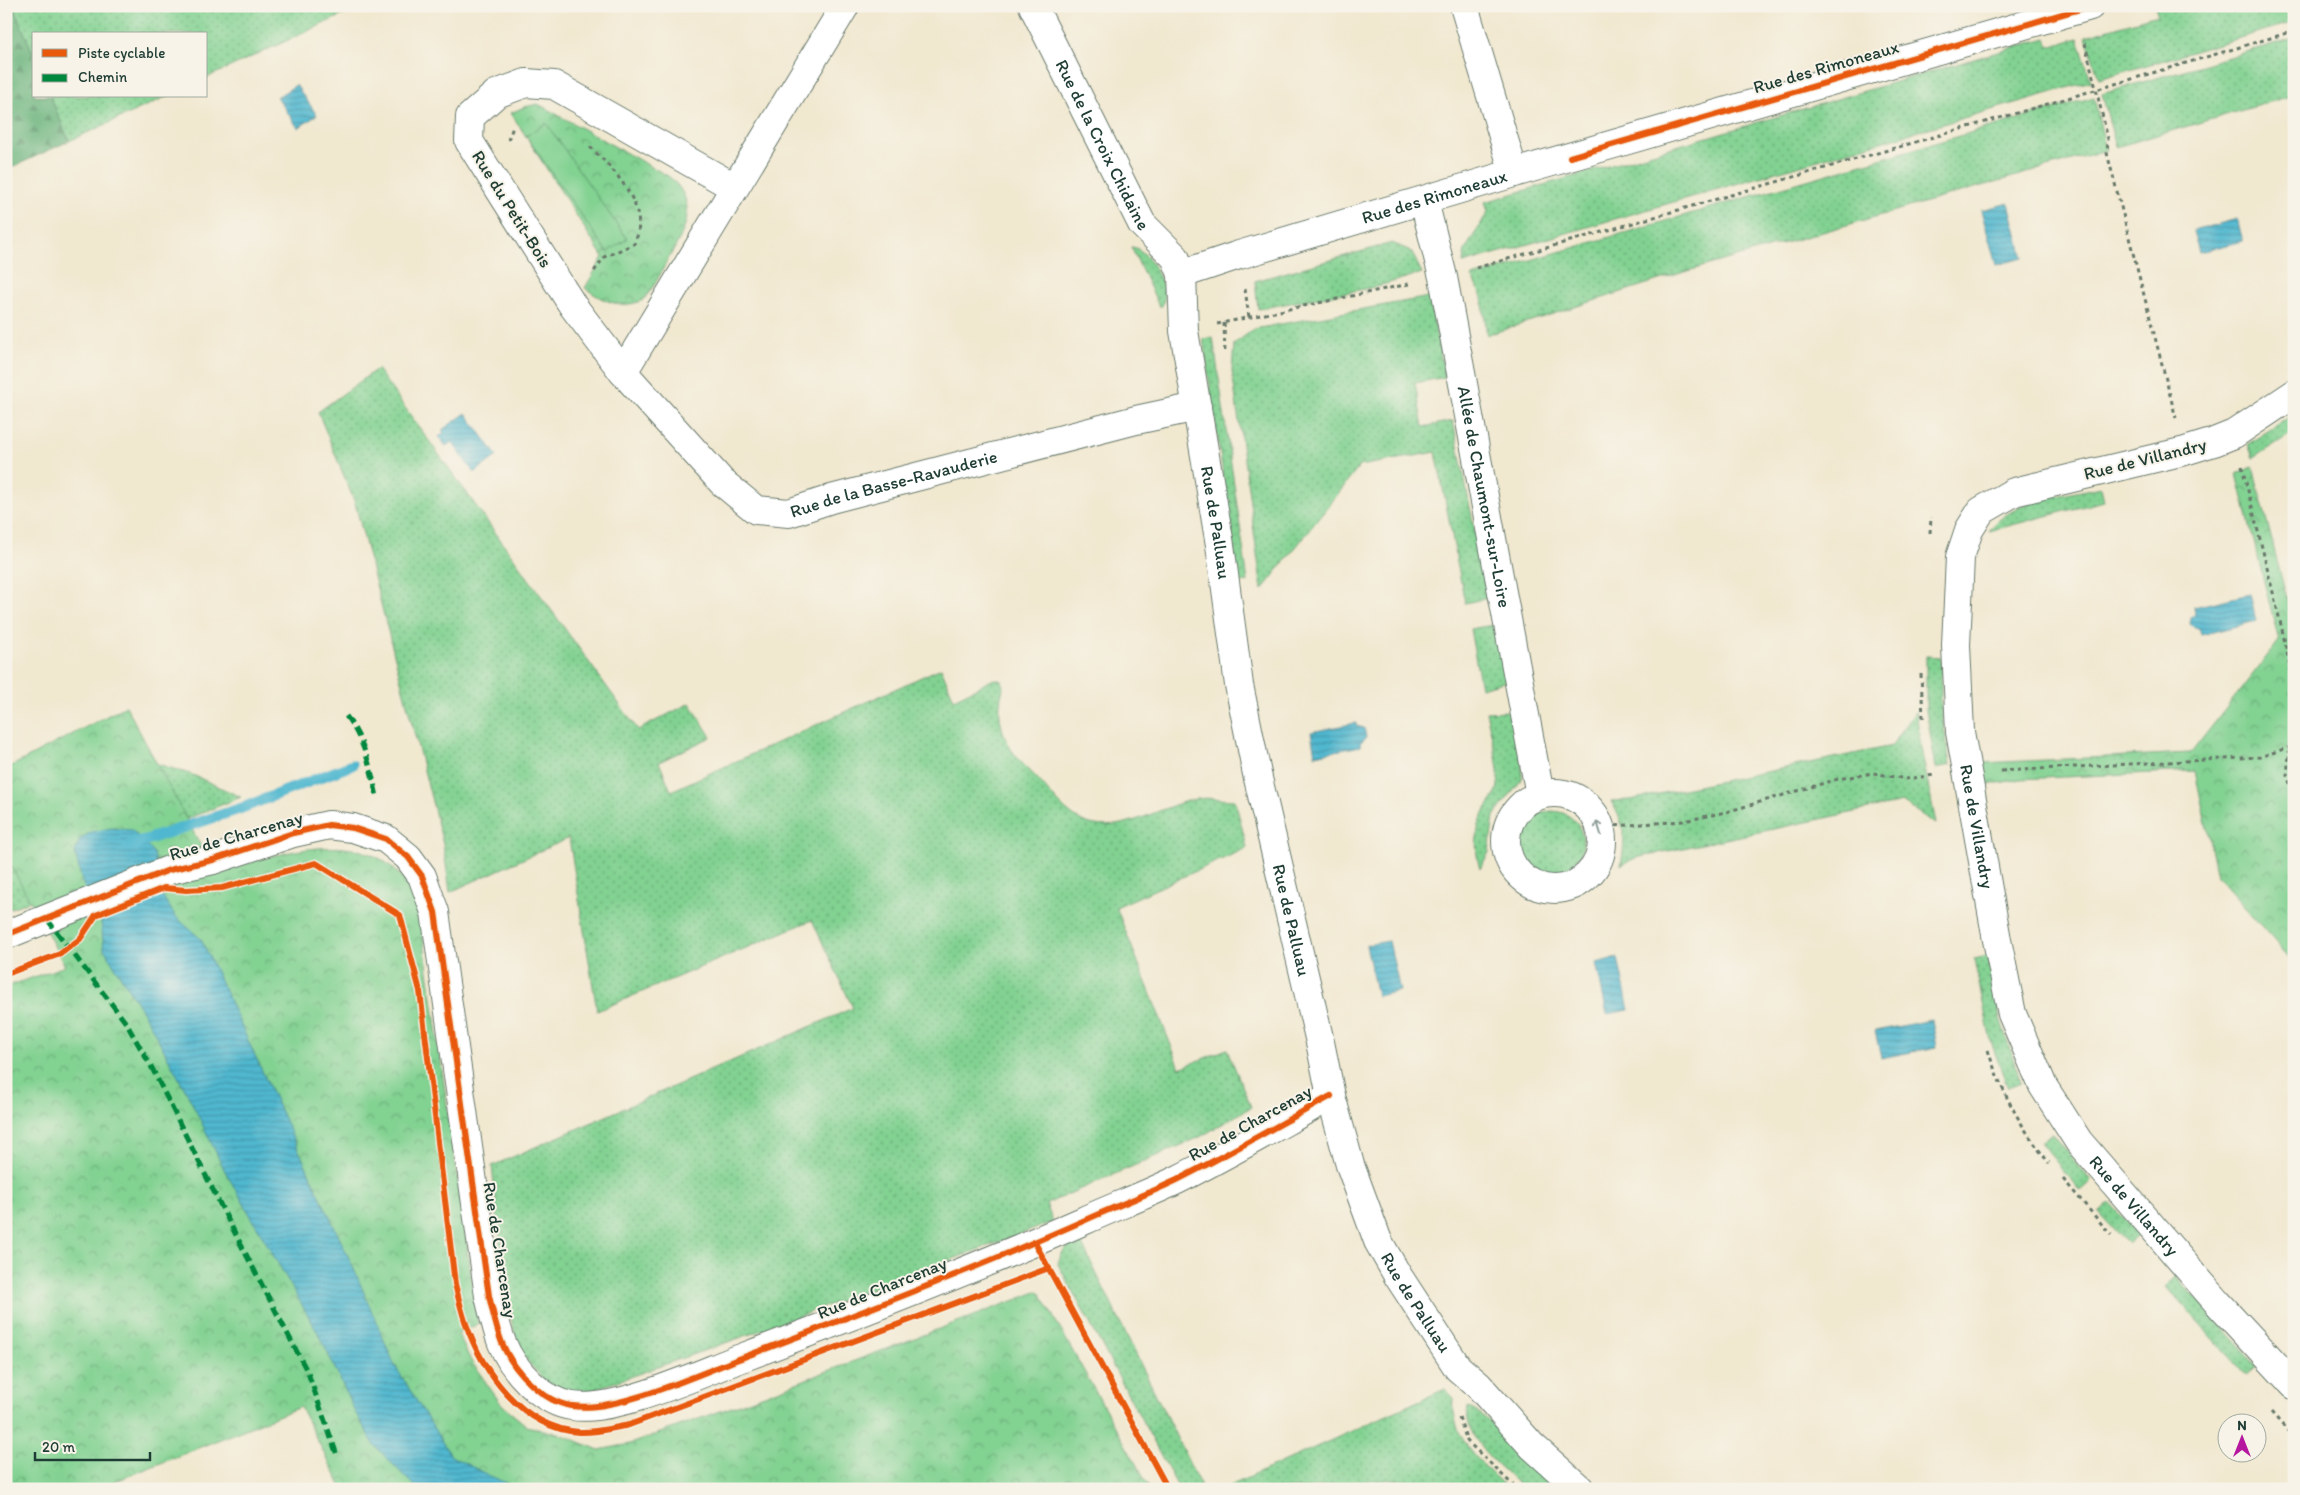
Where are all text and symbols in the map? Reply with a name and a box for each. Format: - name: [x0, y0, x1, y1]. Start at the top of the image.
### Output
- legend: [32, 32, 208, 98]
- street label: Rue des Rimoneaux: [1751, 36, 1902, 98]
- text: Piste cyclable: [78, 44, 165, 62]
- street label: Rue de la Croix Chidaine: [1051, 56, 1153, 235]
- text: Chemin: [78, 68, 128, 86]
- street label: Rue du Petit-Bois: [467, 146, 557, 272]
- street label: Rue des Rimoneaux: [1359, 165, 1510, 229]
- street label: Allée de Chaumont-sur-Loire: [1453, 384, 1516, 609]
- street label: Rue de Villandry: [2081, 433, 2209, 485]
- street label: Rue de la Basse-Ravauderie: [787, 445, 1000, 523]
- street label: Rue de Palluau: [1196, 464, 1236, 581]
- street label: Rue de Villandry: [1955, 763, 1999, 891]
- street label: Rue de Charcenay: [167, 806, 306, 866]
- one-way arrow: [1593, 820, 1603, 836]
- street label: Rue de Palluau: [1268, 862, 1315, 978]
- street label: Rue de Charcenay: [1184, 1080, 1316, 1166]
- street label: Rue de Villandry: [2085, 1151, 2184, 1261]
- street label: Rue de Charcenay: [478, 1180, 522, 1320]
- street label: Rue de Palluau: [1376, 1248, 1456, 1357]
- street label: Rue de Charcenay: [814, 1252, 950, 1324]
- north arrow: [2218, 1412, 2268, 1462]
- text: N: [2237, 1417, 2247, 1434]
- scale bar: [35, 1430, 150, 1462]
- text: 20 m: [42, 1438, 76, 1456]

